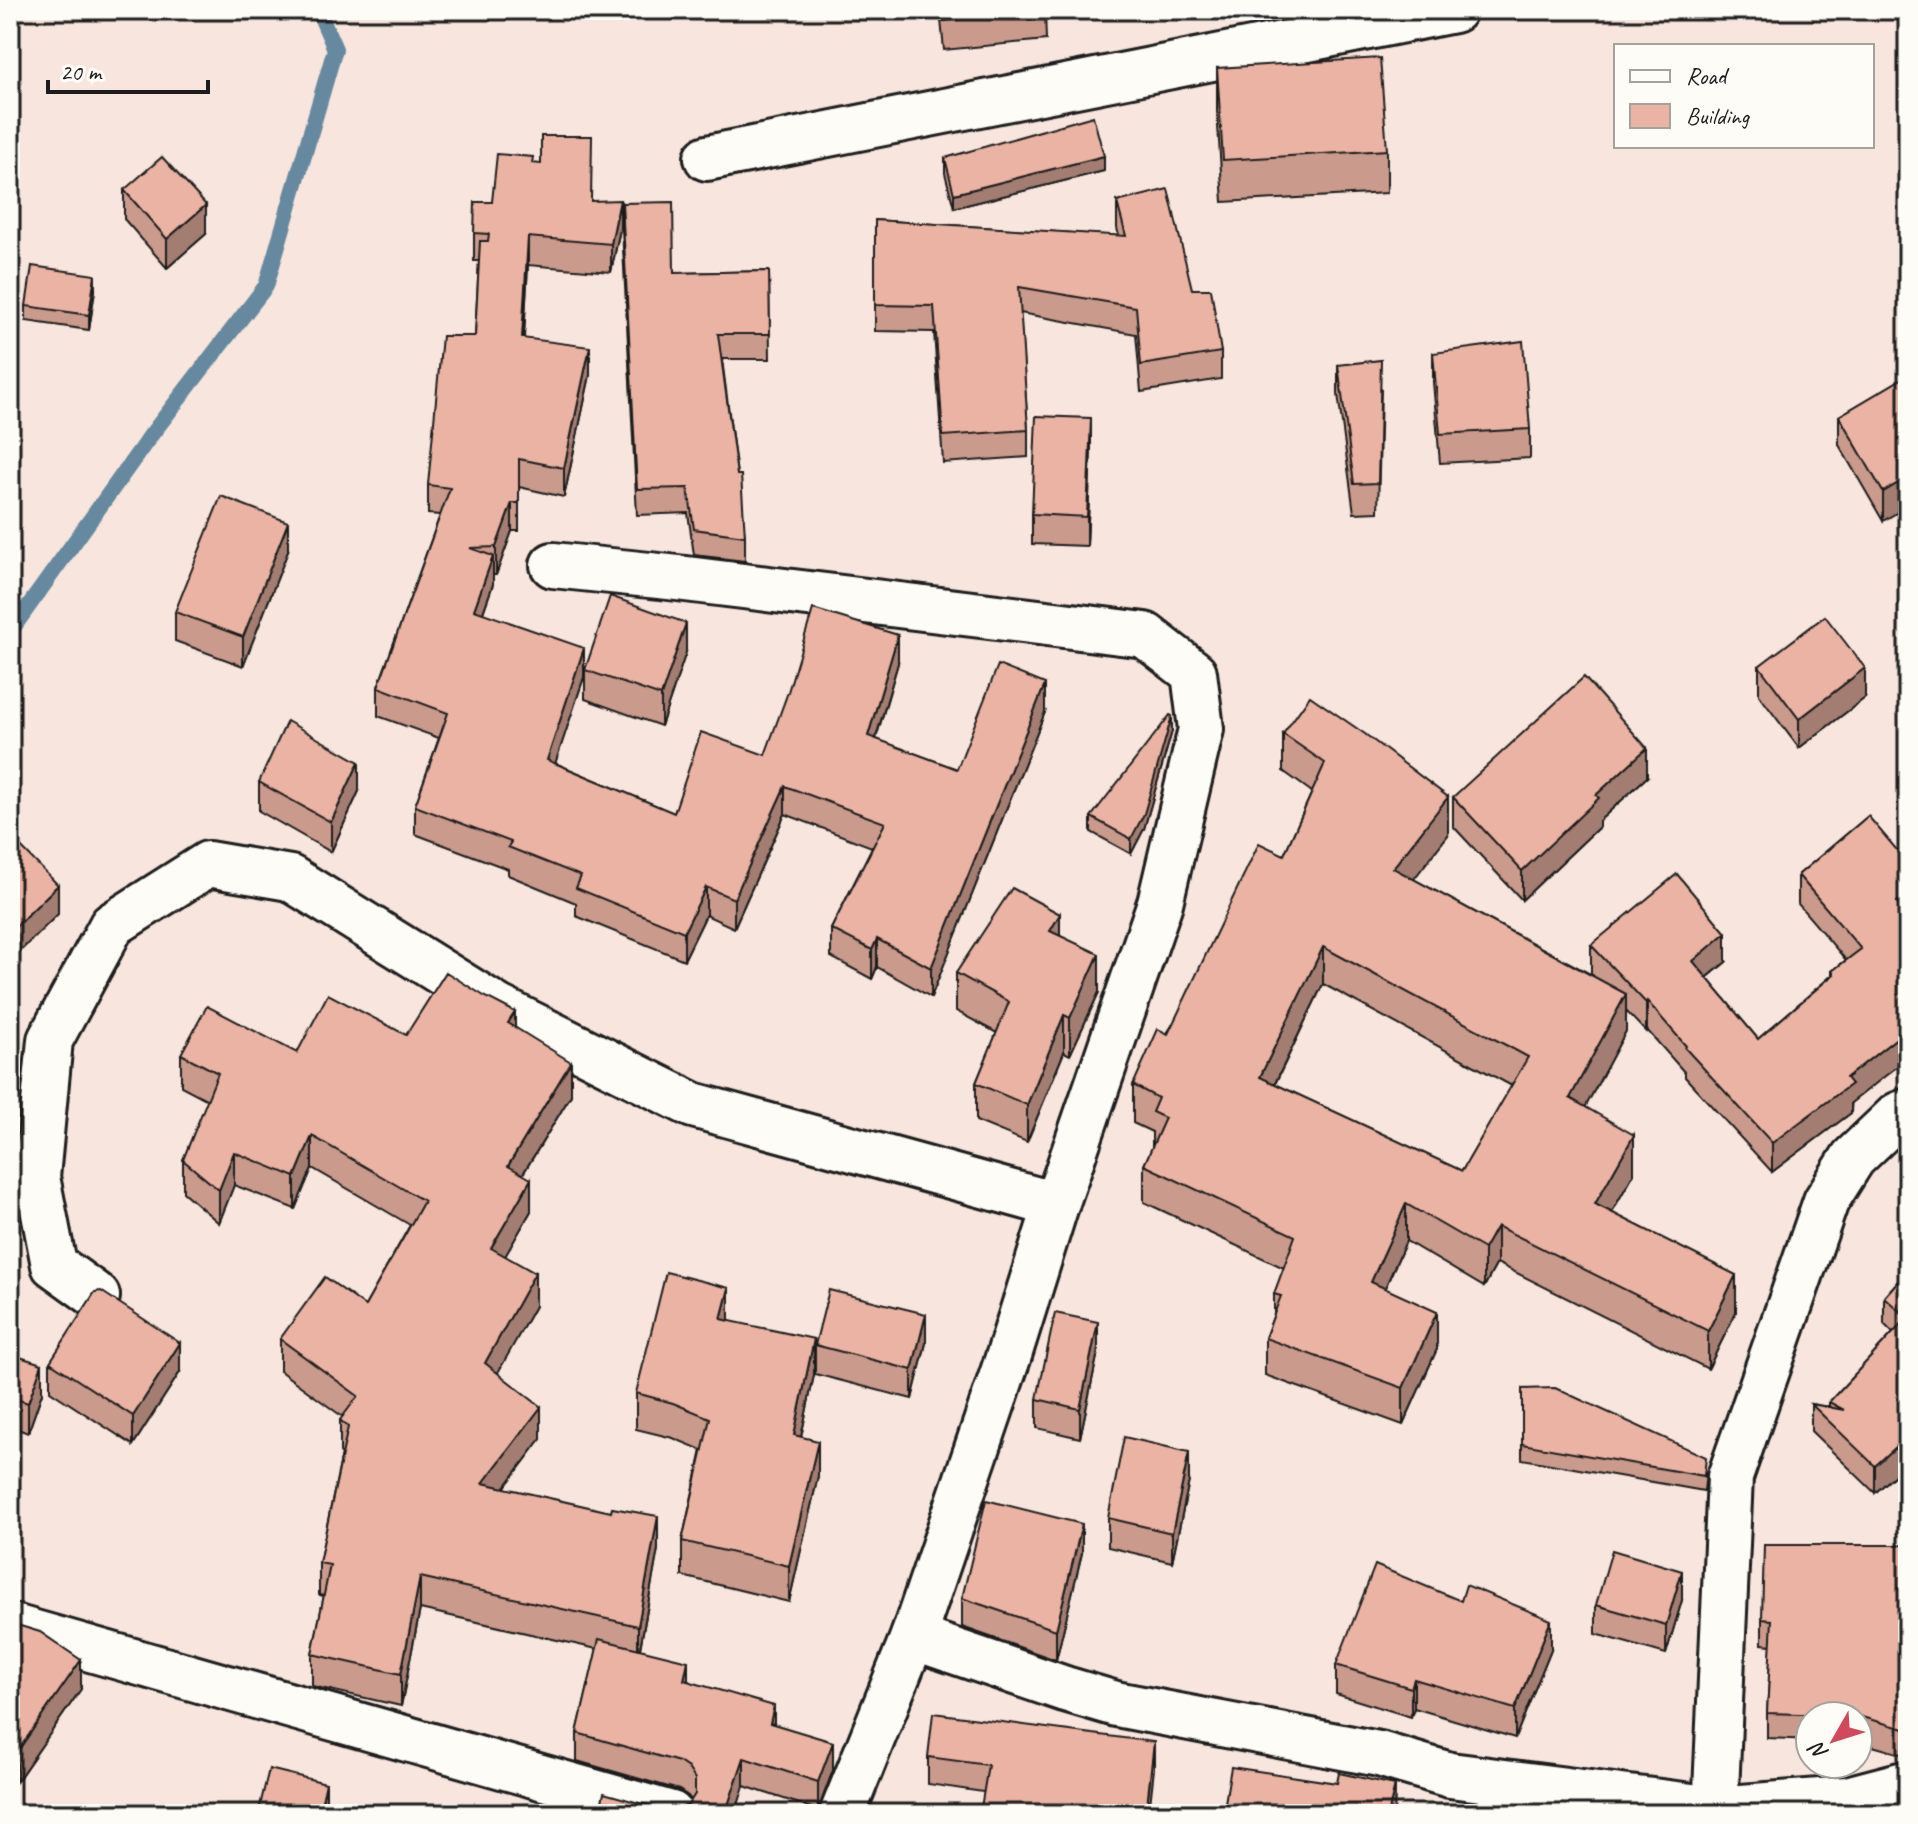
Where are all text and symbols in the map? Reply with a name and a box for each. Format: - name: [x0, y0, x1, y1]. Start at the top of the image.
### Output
- scale bar: [48, 44, 208, 94]
- legend: [1614, 44, 1874, 148]
- text: 20 m: [60, 57, 103, 87]
- text: Road: [1686, 61, 1730, 91]
- text: Building: [1686, 101, 1751, 131]
- north arrow: [1794, 1700, 1874, 1780]
- text: N: [1802, 1735, 1834, 1766]

